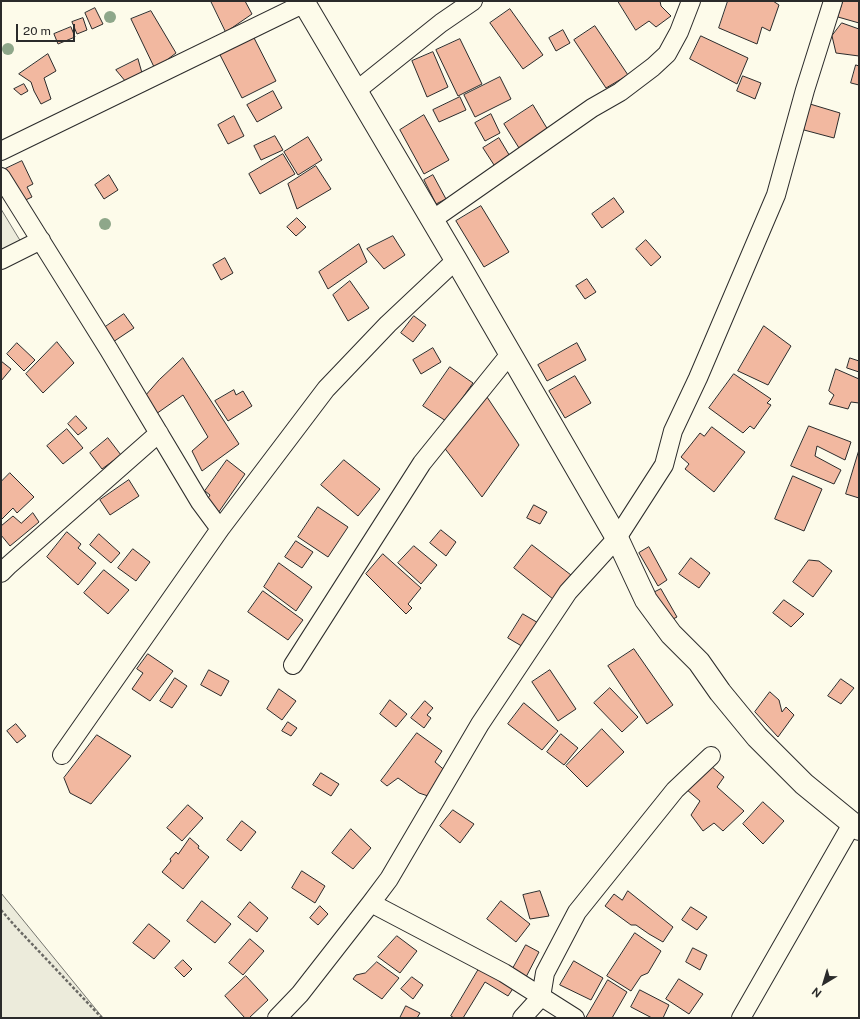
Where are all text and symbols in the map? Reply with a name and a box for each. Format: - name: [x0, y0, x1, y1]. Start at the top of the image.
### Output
- scale bar: [18, 16, 77, 42]
- text: 20 m: [23, 24, 51, 38]
- north arrow: [804, 963, 844, 1003]
- text: N: [810, 985, 824, 1000]

